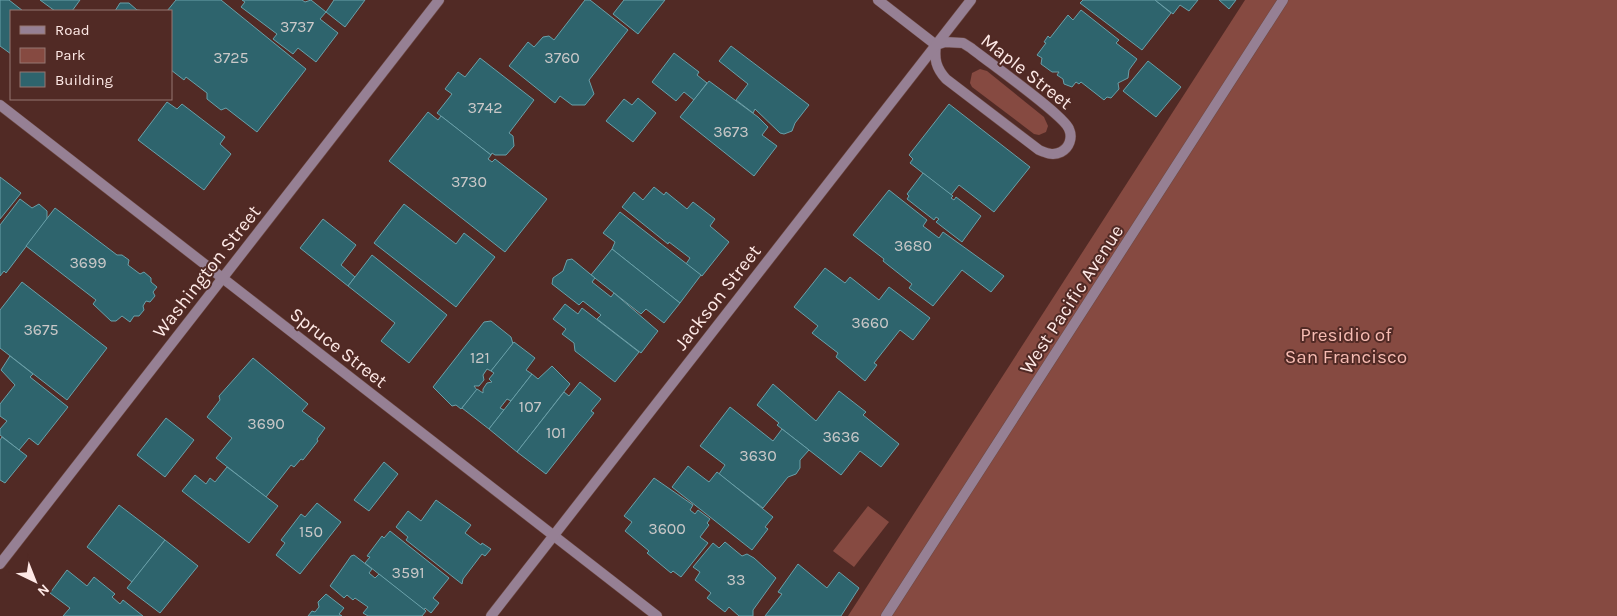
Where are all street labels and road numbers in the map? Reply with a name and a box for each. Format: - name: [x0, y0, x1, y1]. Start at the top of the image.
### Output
- street label: Maple Street: [977, 29, 1076, 114]
- street label: Washington Street: [148, 201, 265, 342]
- street label: West Pacific Avenue: [1015, 221, 1128, 378]
- street label: Jackson Street: [670, 241, 766, 354]
- street label: Spruce Street: [285, 303, 391, 393]

